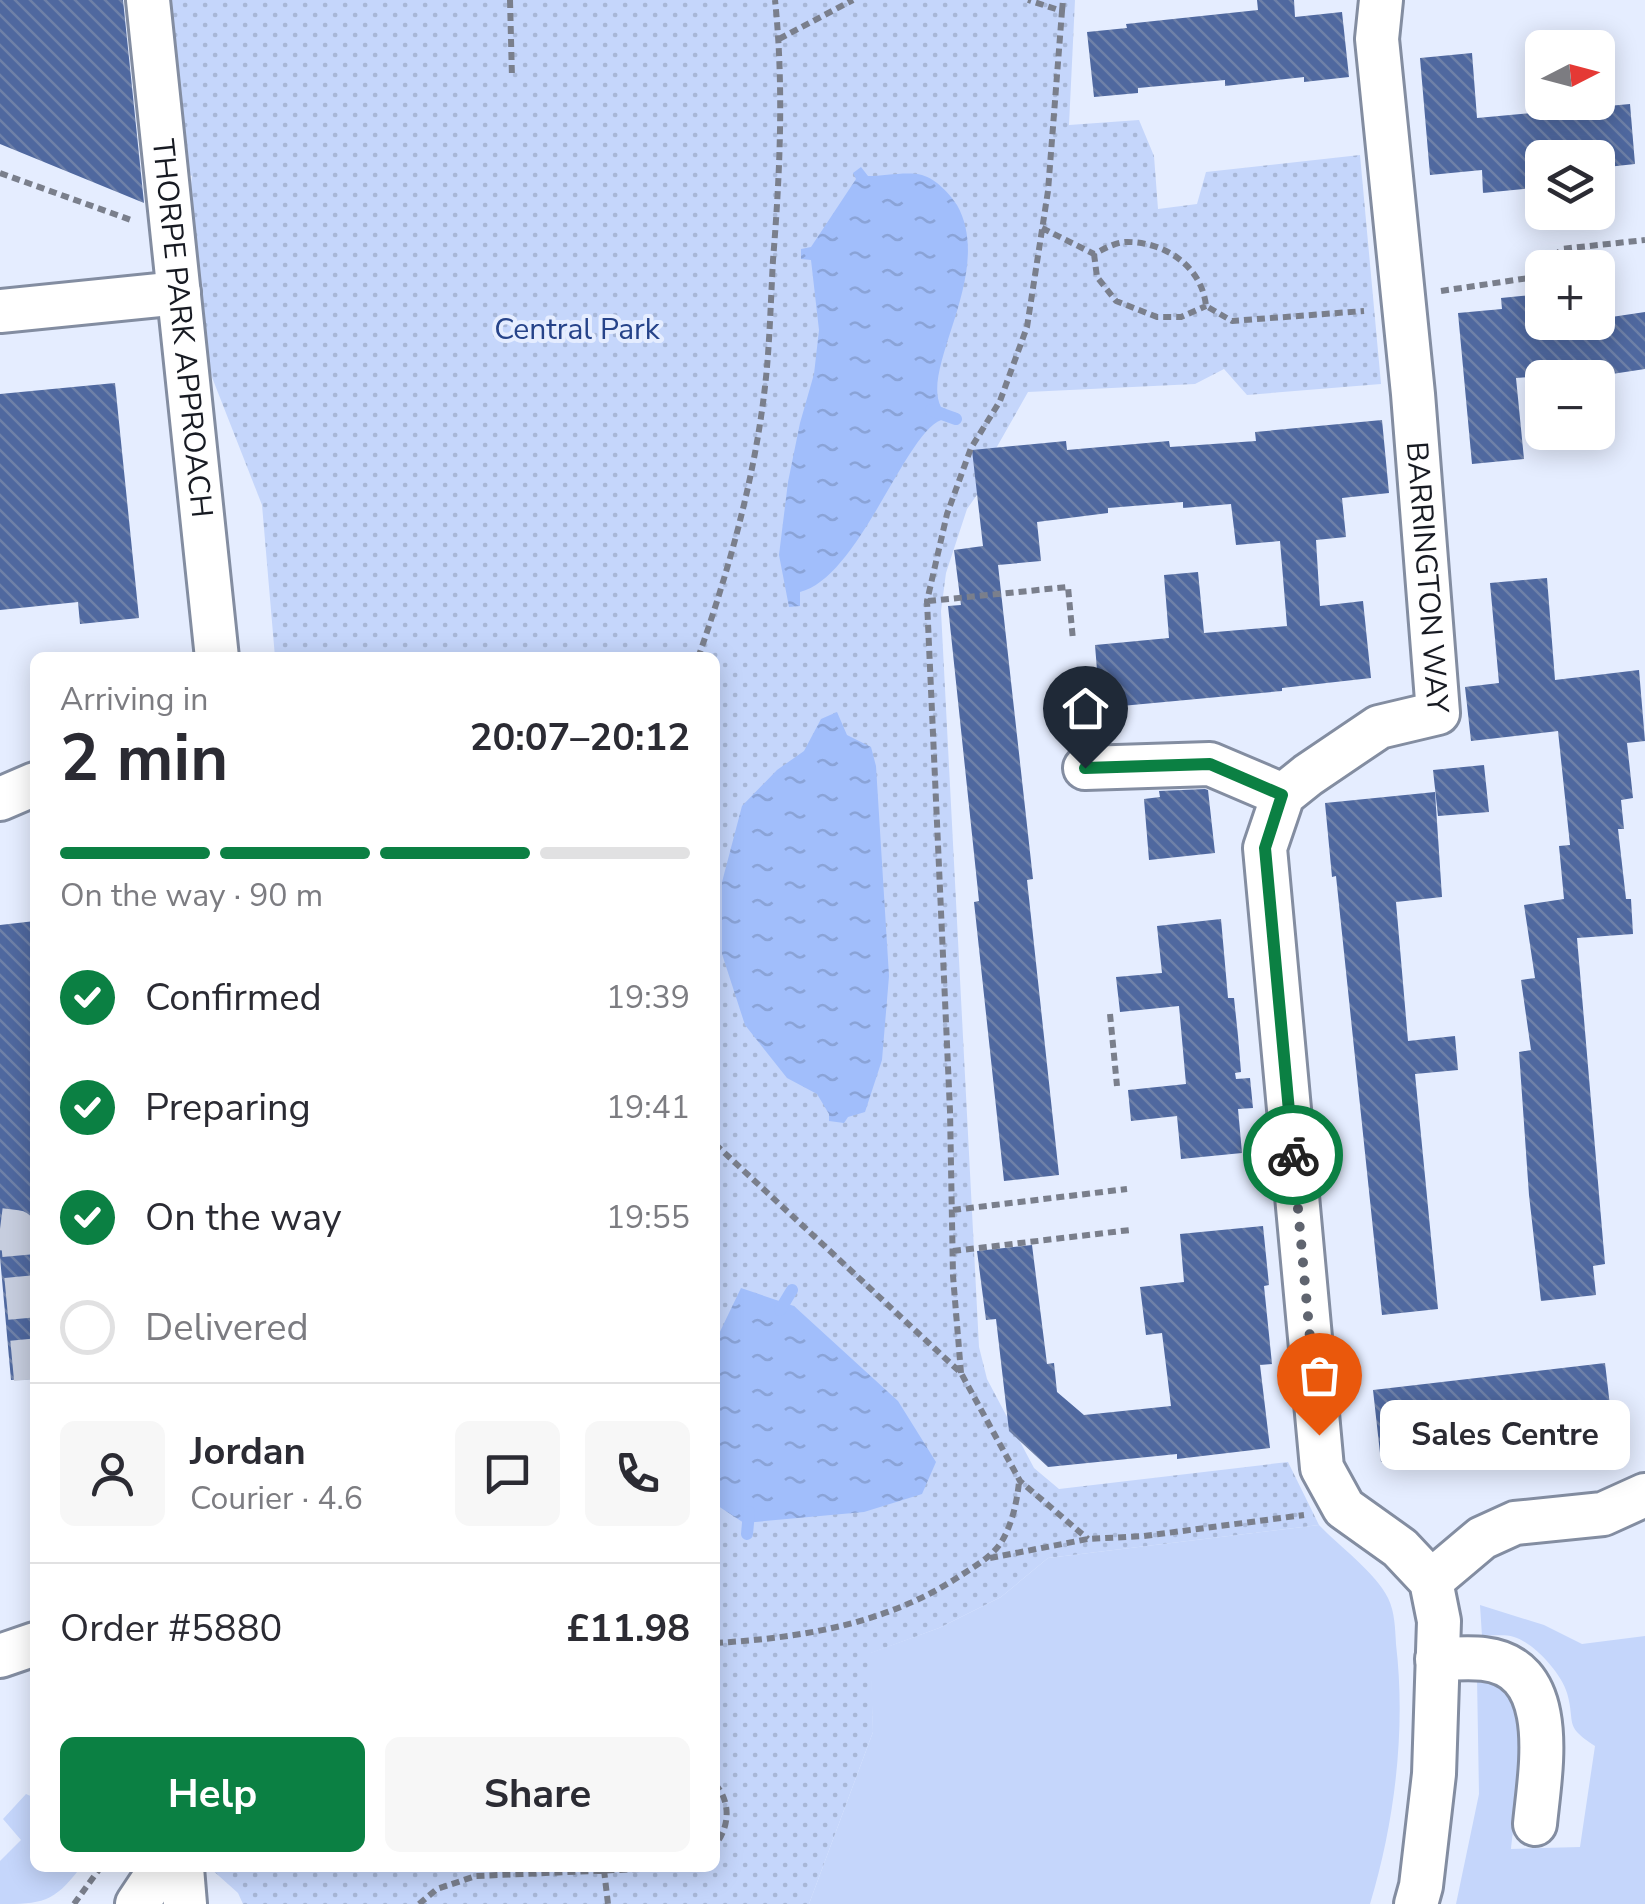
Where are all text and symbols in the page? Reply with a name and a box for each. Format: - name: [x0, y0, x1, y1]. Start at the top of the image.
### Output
- north arrow: [1525, 30, 1615, 120]
- map controls: [1525, 30, 1615, 450]
- street label: THORPE PARK APPROACH: [142, 137, 222, 520]
- button: layers: [1525, 140, 1615, 230]
- button: +: [1525, 250, 1615, 340]
- park label: Central Park: [494, 309, 661, 350]
- button: −: [1525, 360, 1615, 450]
- street label: BARRINGTON WAY: [1396, 440, 1458, 716]
- pin: [1043, 666, 1128, 769]
- text: Arriving in: [60, 678, 208, 721]
- icon: home: [1058, 681, 1113, 736]
- text: 20:07–20:12: [470, 712, 690, 763]
- text: 2 min: [60, 714, 228, 803]
- text: On the way · 90 m: [60, 874, 323, 917]
- icon: check: [60, 970, 115, 1025]
- text: Confirmed: [145, 972, 322, 1023]
- text: 19:39: [606, 976, 690, 1019]
- icon: check: [60, 1080, 115, 1135]
- text: Preparing: [145, 1082, 311, 1133]
- text: 19:41: [606, 1086, 690, 1129]
- courier: [1243, 1105, 1343, 1205]
- icon: bike: [1266, 1128, 1321, 1183]
- icon: check: [60, 1190, 115, 1245]
- text: On the way: [145, 1192, 341, 1243]
- text: 19:55: [606, 1196, 690, 1239]
- text: Delivered: [145, 1302, 309, 1353]
- pin: [1277, 1333, 1362, 1436]
- icon: bag: [1292, 1348, 1347, 1403]
- callout: Sales Centre: [1379, 1400, 1629, 1470]
- text: Sales Centre: [1411, 1413, 1599, 1456]
- button: person: [60, 1421, 165, 1526]
- button: chat: [455, 1421, 560, 1526]
- button: phone: [585, 1421, 690, 1526]
- text: Jordan: [190, 1426, 306, 1477]
- text: Courier · 4.6: [190, 1477, 363, 1520]
- text: Order #5880: [60, 1603, 282, 1654]
- text: £11.98: [567, 1603, 690, 1654]
- button: Help: [60, 1737, 365, 1852]
- button: Share: [385, 1737, 690, 1852]

